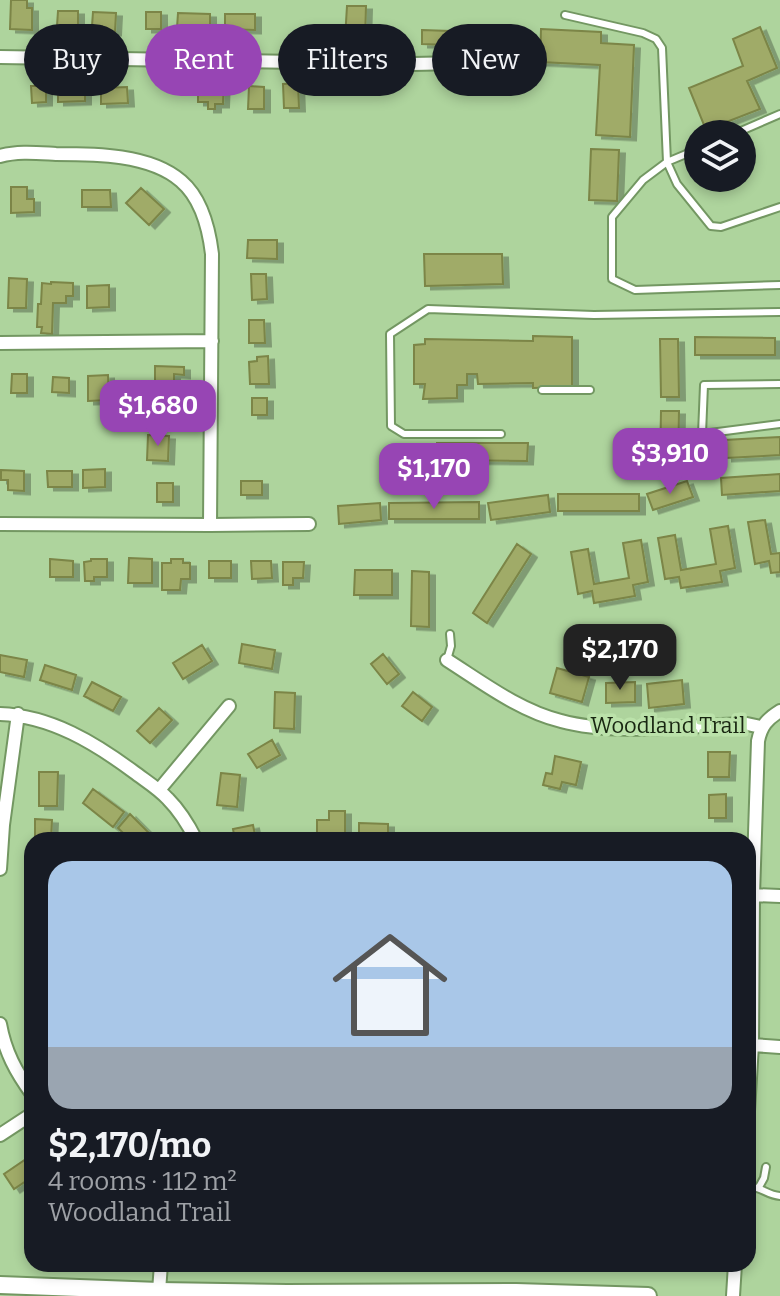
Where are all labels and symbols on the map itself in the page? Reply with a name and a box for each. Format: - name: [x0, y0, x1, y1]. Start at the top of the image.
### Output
- pin: $1,680: [93, 380, 223, 448]
- pin: $3,910: [605, 428, 735, 496]
- pin: $1,170: [369, 443, 499, 511]
- pin: $2,170: [555, 624, 685, 692]
- street label: Woodland Trail: [590, 712, 746, 739]

